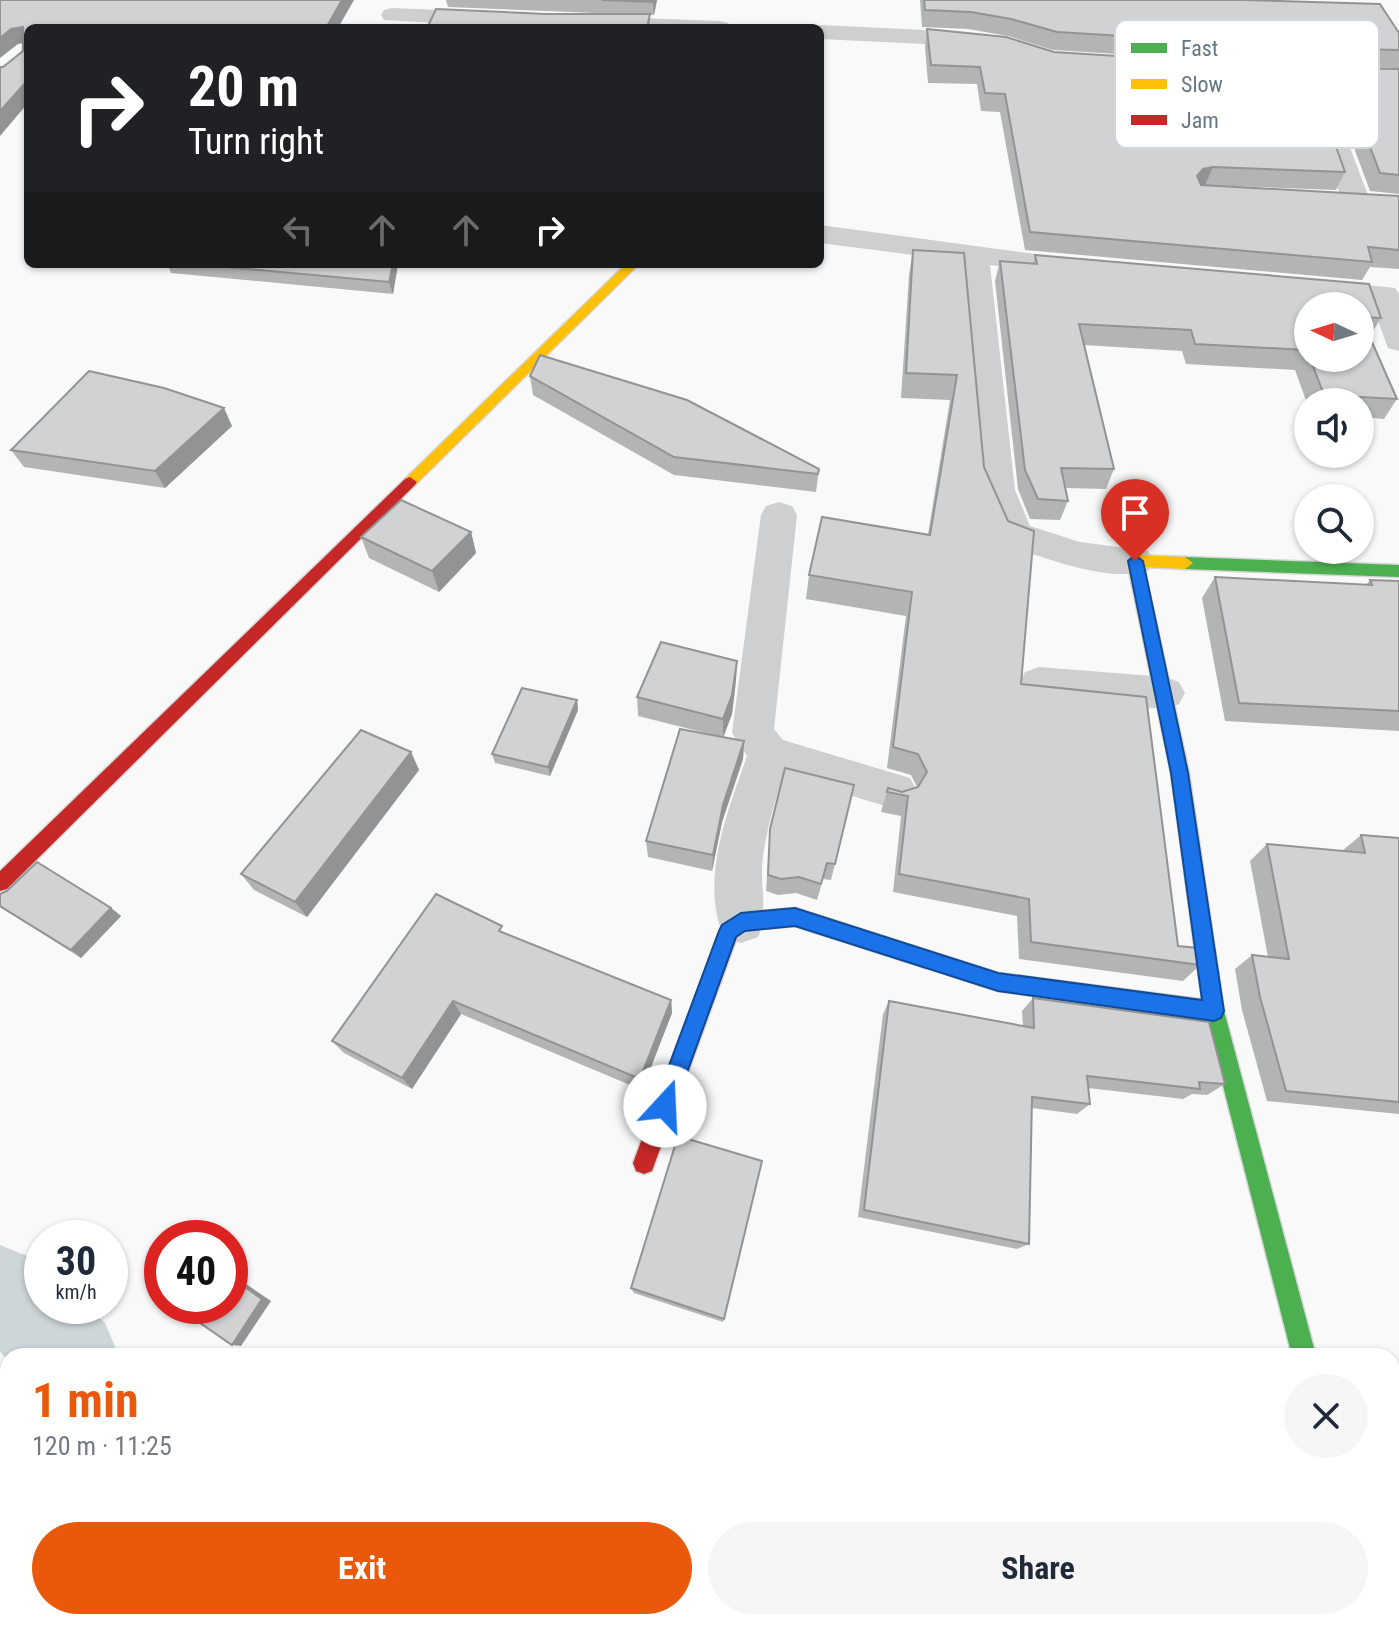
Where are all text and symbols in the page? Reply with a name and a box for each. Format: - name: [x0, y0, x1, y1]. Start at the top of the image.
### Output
- legend: [1115, 20, 1379, 148]
- text: Fast: [1181, 36, 1218, 61]
- text: 20 m: [188, 54, 299, 120]
- icon: right: [56, 56, 160, 160]
- text: Slow: [1181, 72, 1223, 97]
- text: Jam: [1181, 108, 1219, 133]
- text: Turn right: [188, 121, 324, 163]
- icon: left: [276, 208, 320, 252]
- icon: ahead: [360, 208, 404, 252]
- icon: ahead: [444, 208, 488, 252]
- icon: right: [528, 208, 572, 252]
- north arrow: [1294, 292, 1374, 372]
- map controls: [1294, 292, 1374, 564]
- button: sound: [1294, 388, 1374, 468]
- pin: [1101, 479, 1169, 561]
- button: search: [1294, 484, 1374, 564]
- icon: arrive: [1113, 491, 1157, 535]
- position arrow: [623, 1064, 707, 1148]
- speed limit sign: 40: [144, 1220, 248, 1324]
- text: 30: [56, 1238, 96, 1285]
- text: km/h: [55, 1280, 97, 1304]
- text: 1 min: [32, 1372, 139, 1429]
- button: close: [1284, 1374, 1368, 1458]
- text: 120 m · 11:25: [32, 1431, 172, 1461]
- button: Exit: [32, 1522, 692, 1614]
- button: Share: [708, 1522, 1368, 1614]

